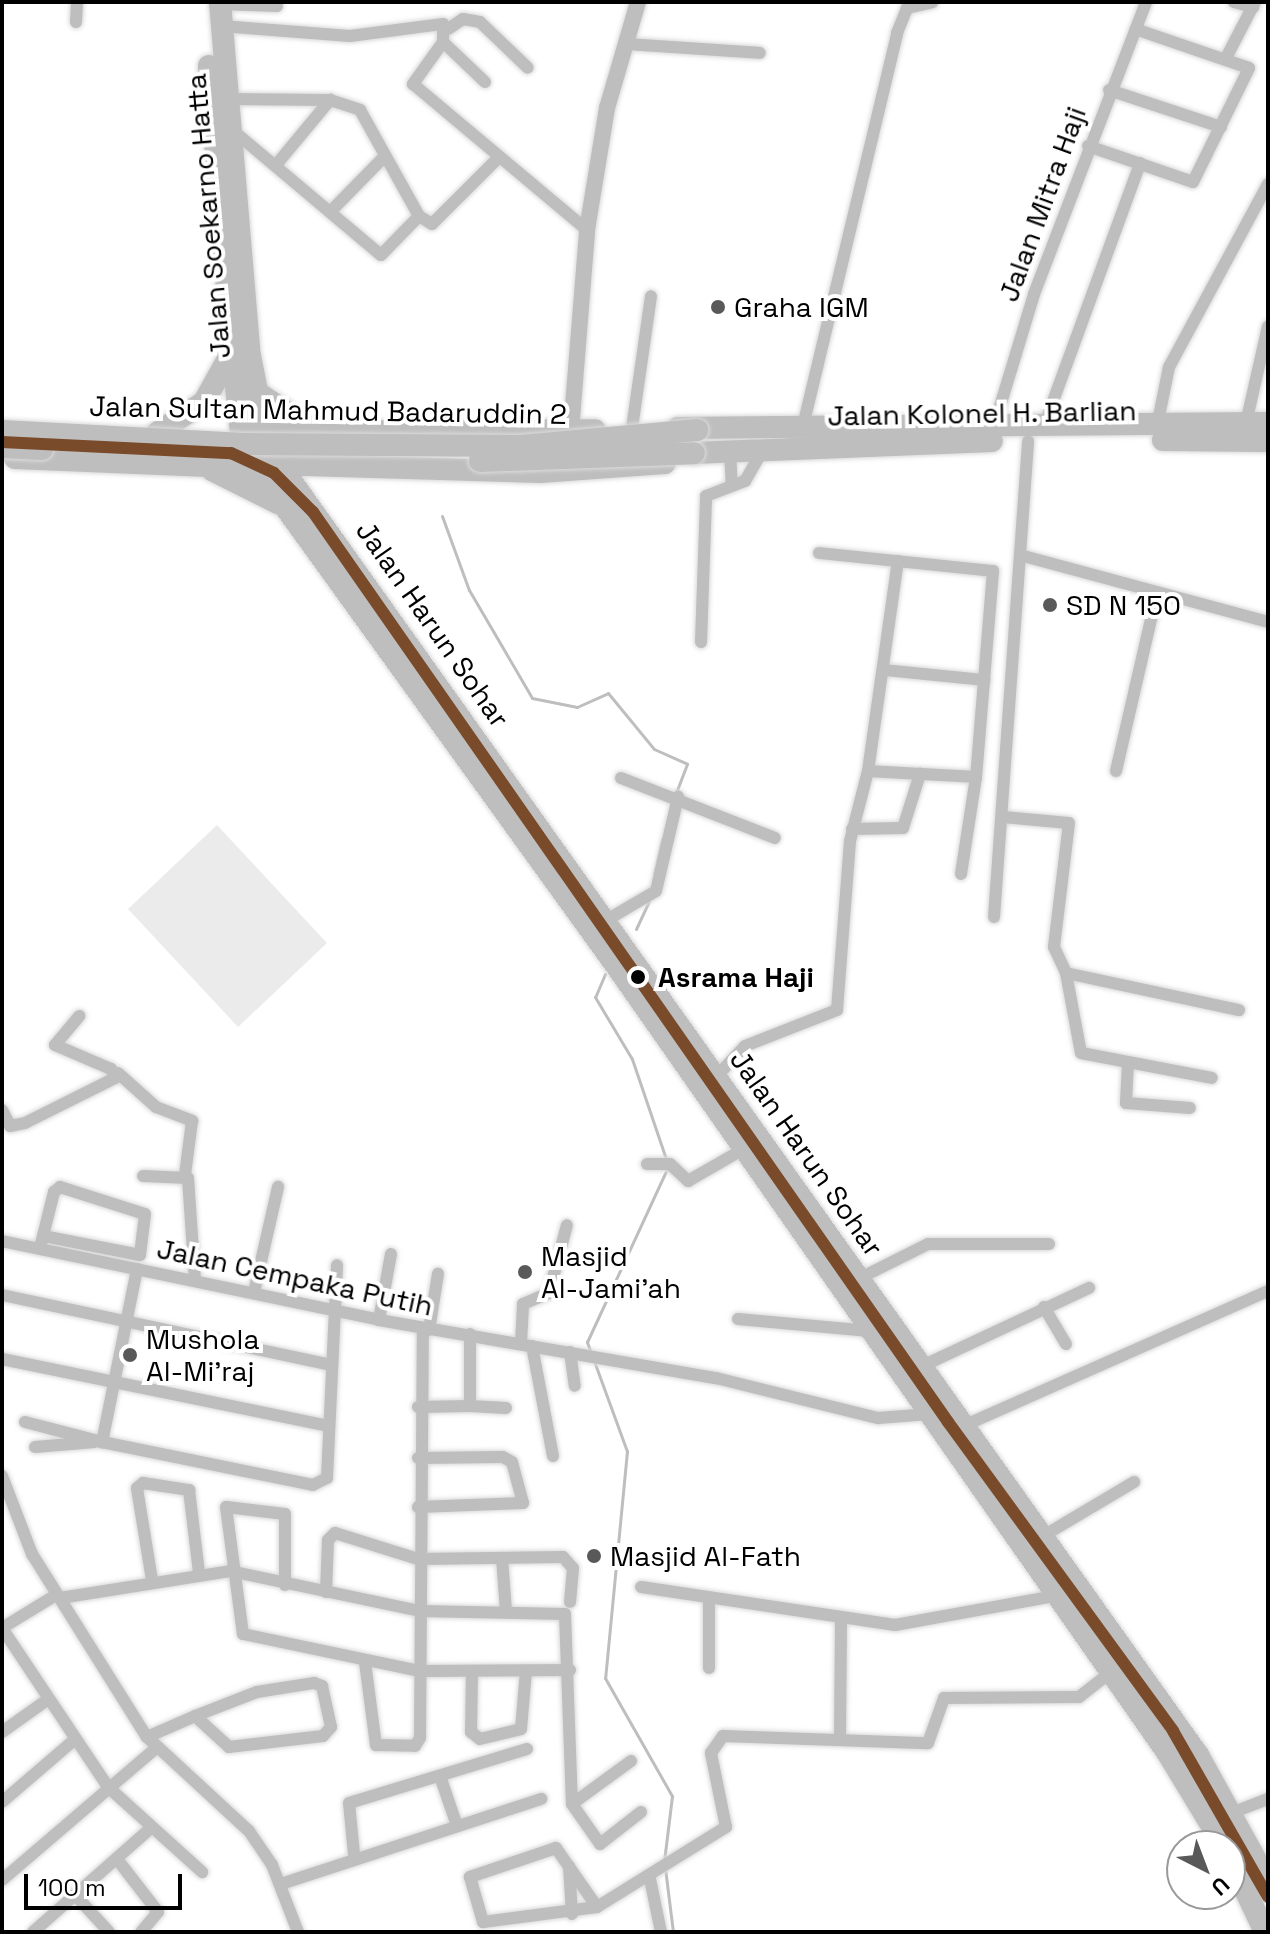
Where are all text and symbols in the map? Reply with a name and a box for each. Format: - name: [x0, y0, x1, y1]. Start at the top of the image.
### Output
- street label: Jalan Soekarno Hatta: [179, 72, 237, 360]
- street label: Jalan Mitra Haji: [991, 102, 1093, 306]
- place label: Graha IGM: [734, 290, 869, 324]
- marker: Graha IGM: [709, 298, 727, 316]
- street label: Jalan Sultan Mahmud Badaruddin 2: [89, 389, 567, 431]
- street label: Jalan Kolonel H. Barlian: [827, 393, 1137, 433]
- street label: Jalan Harun Sohar: [349, 514, 517, 734]
- place label: SD N 150: [1066, 588, 1181, 622]
- marker: SD N 150: [1041, 596, 1059, 614]
- place label: Asrama Haji: [658, 960, 814, 994]
- marker: Asrama Haji: [625, 964, 651, 990]
- street label: Jalan Harun Sohar: [723, 1043, 891, 1263]
- street label: Jalan Cempaka Putih: [154, 1231, 436, 1323]
- place label: Masjid Al-Jami'ah: [541, 1239, 681, 1305]
- marker: Masjid Al-Jami'ah: [516, 1263, 534, 1281]
- place label: Mushola Al-Mi'raj: [146, 1322, 260, 1388]
- marker: Mushola Al-Mi'raj: [121, 1346, 139, 1364]
- place label: Masjid Al-Fath: [610, 1539, 801, 1573]
- marker: Masjid Al-Fath: [585, 1547, 603, 1565]
- north arrow: [1166, 1830, 1246, 1910]
- scale bar: [28, 1858, 186, 1908]
- text: U: [1206, 1871, 1236, 1902]
- text: 100 m: [38, 1872, 106, 1903]

